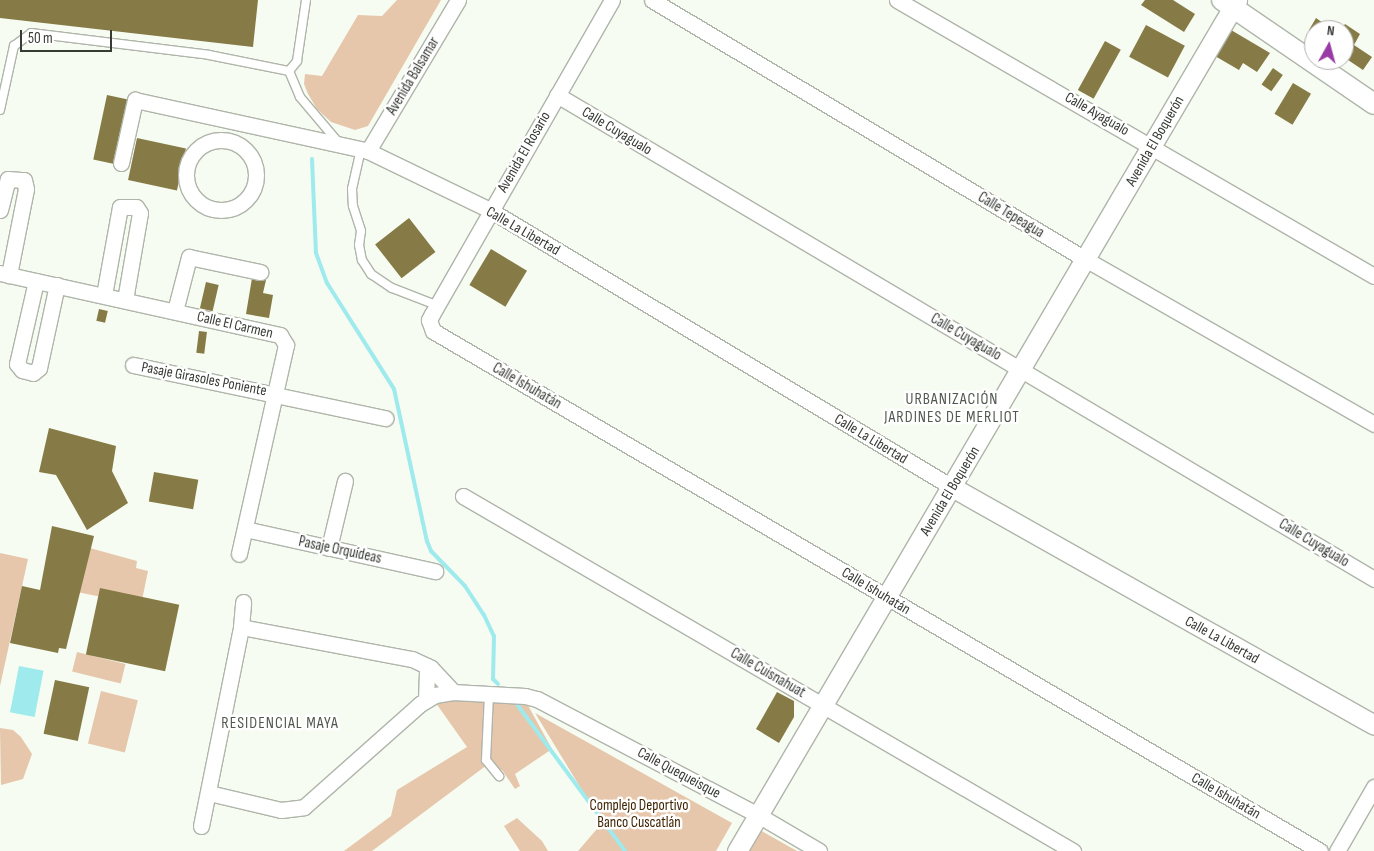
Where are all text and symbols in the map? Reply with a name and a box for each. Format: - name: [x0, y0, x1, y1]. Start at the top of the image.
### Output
- scale bar: [22, 20, 115, 52]
- north arrow: [1304, 20, 1354, 70]
- text: N: [1326, 22, 1336, 39]
- text: 50 m: [28, 29, 53, 48]
- street label: Avenida Balsamar: [383, 34, 443, 118]
- street label: Calle Ayagualo: [1062, 88, 1132, 140]
- street label: Avenida El Boquerón: [1122, 93, 1188, 189]
- street label: Calle Cuyagualo: [579, 103, 655, 159]
- street label: Avenida El Rosario: [494, 108, 554, 196]
- street label: Calle Tepeagua: [975, 188, 1047, 242]
- street label: Calle La Libertad: [483, 203, 563, 259]
- street label: Calle El Carmen: [195, 308, 275, 342]
- street label: Calle Cuyagualo: [927, 310, 1005, 364]
- street label: Pasaje Girasoles Poniente: [140, 358, 268, 400]
- street label: Calle Ishuhatán: [489, 359, 565, 413]
- district label: URBANIZACIÓN JARDINES DE MERLIOT: [882, 390, 1022, 428]
- street label: Calle La Libertad: [831, 410, 911, 468]
- street label: Avenida El Boquerón: [916, 443, 984, 539]
- street label: Calle Cuyagualo: [1276, 515, 1352, 571]
- street label: Pasaje Orquídeas: [297, 532, 383, 568]
- street label: Calle Ishuhatán: [838, 564, 914, 618]
- street label: Calle La Libertad: [1182, 612, 1262, 668]
- street label: Calle Cuisnahuat: [727, 644, 809, 702]
- district label: RESIDENCIAL MAYA: [219, 714, 341, 734]
- street label: Calle Quequeisque: [634, 744, 724, 802]
- street label: Calle Ishuhatán: [1188, 769, 1264, 823]
- park label: Complejo Deportivo Banco Cuscatlán: [590, 796, 688, 831]

